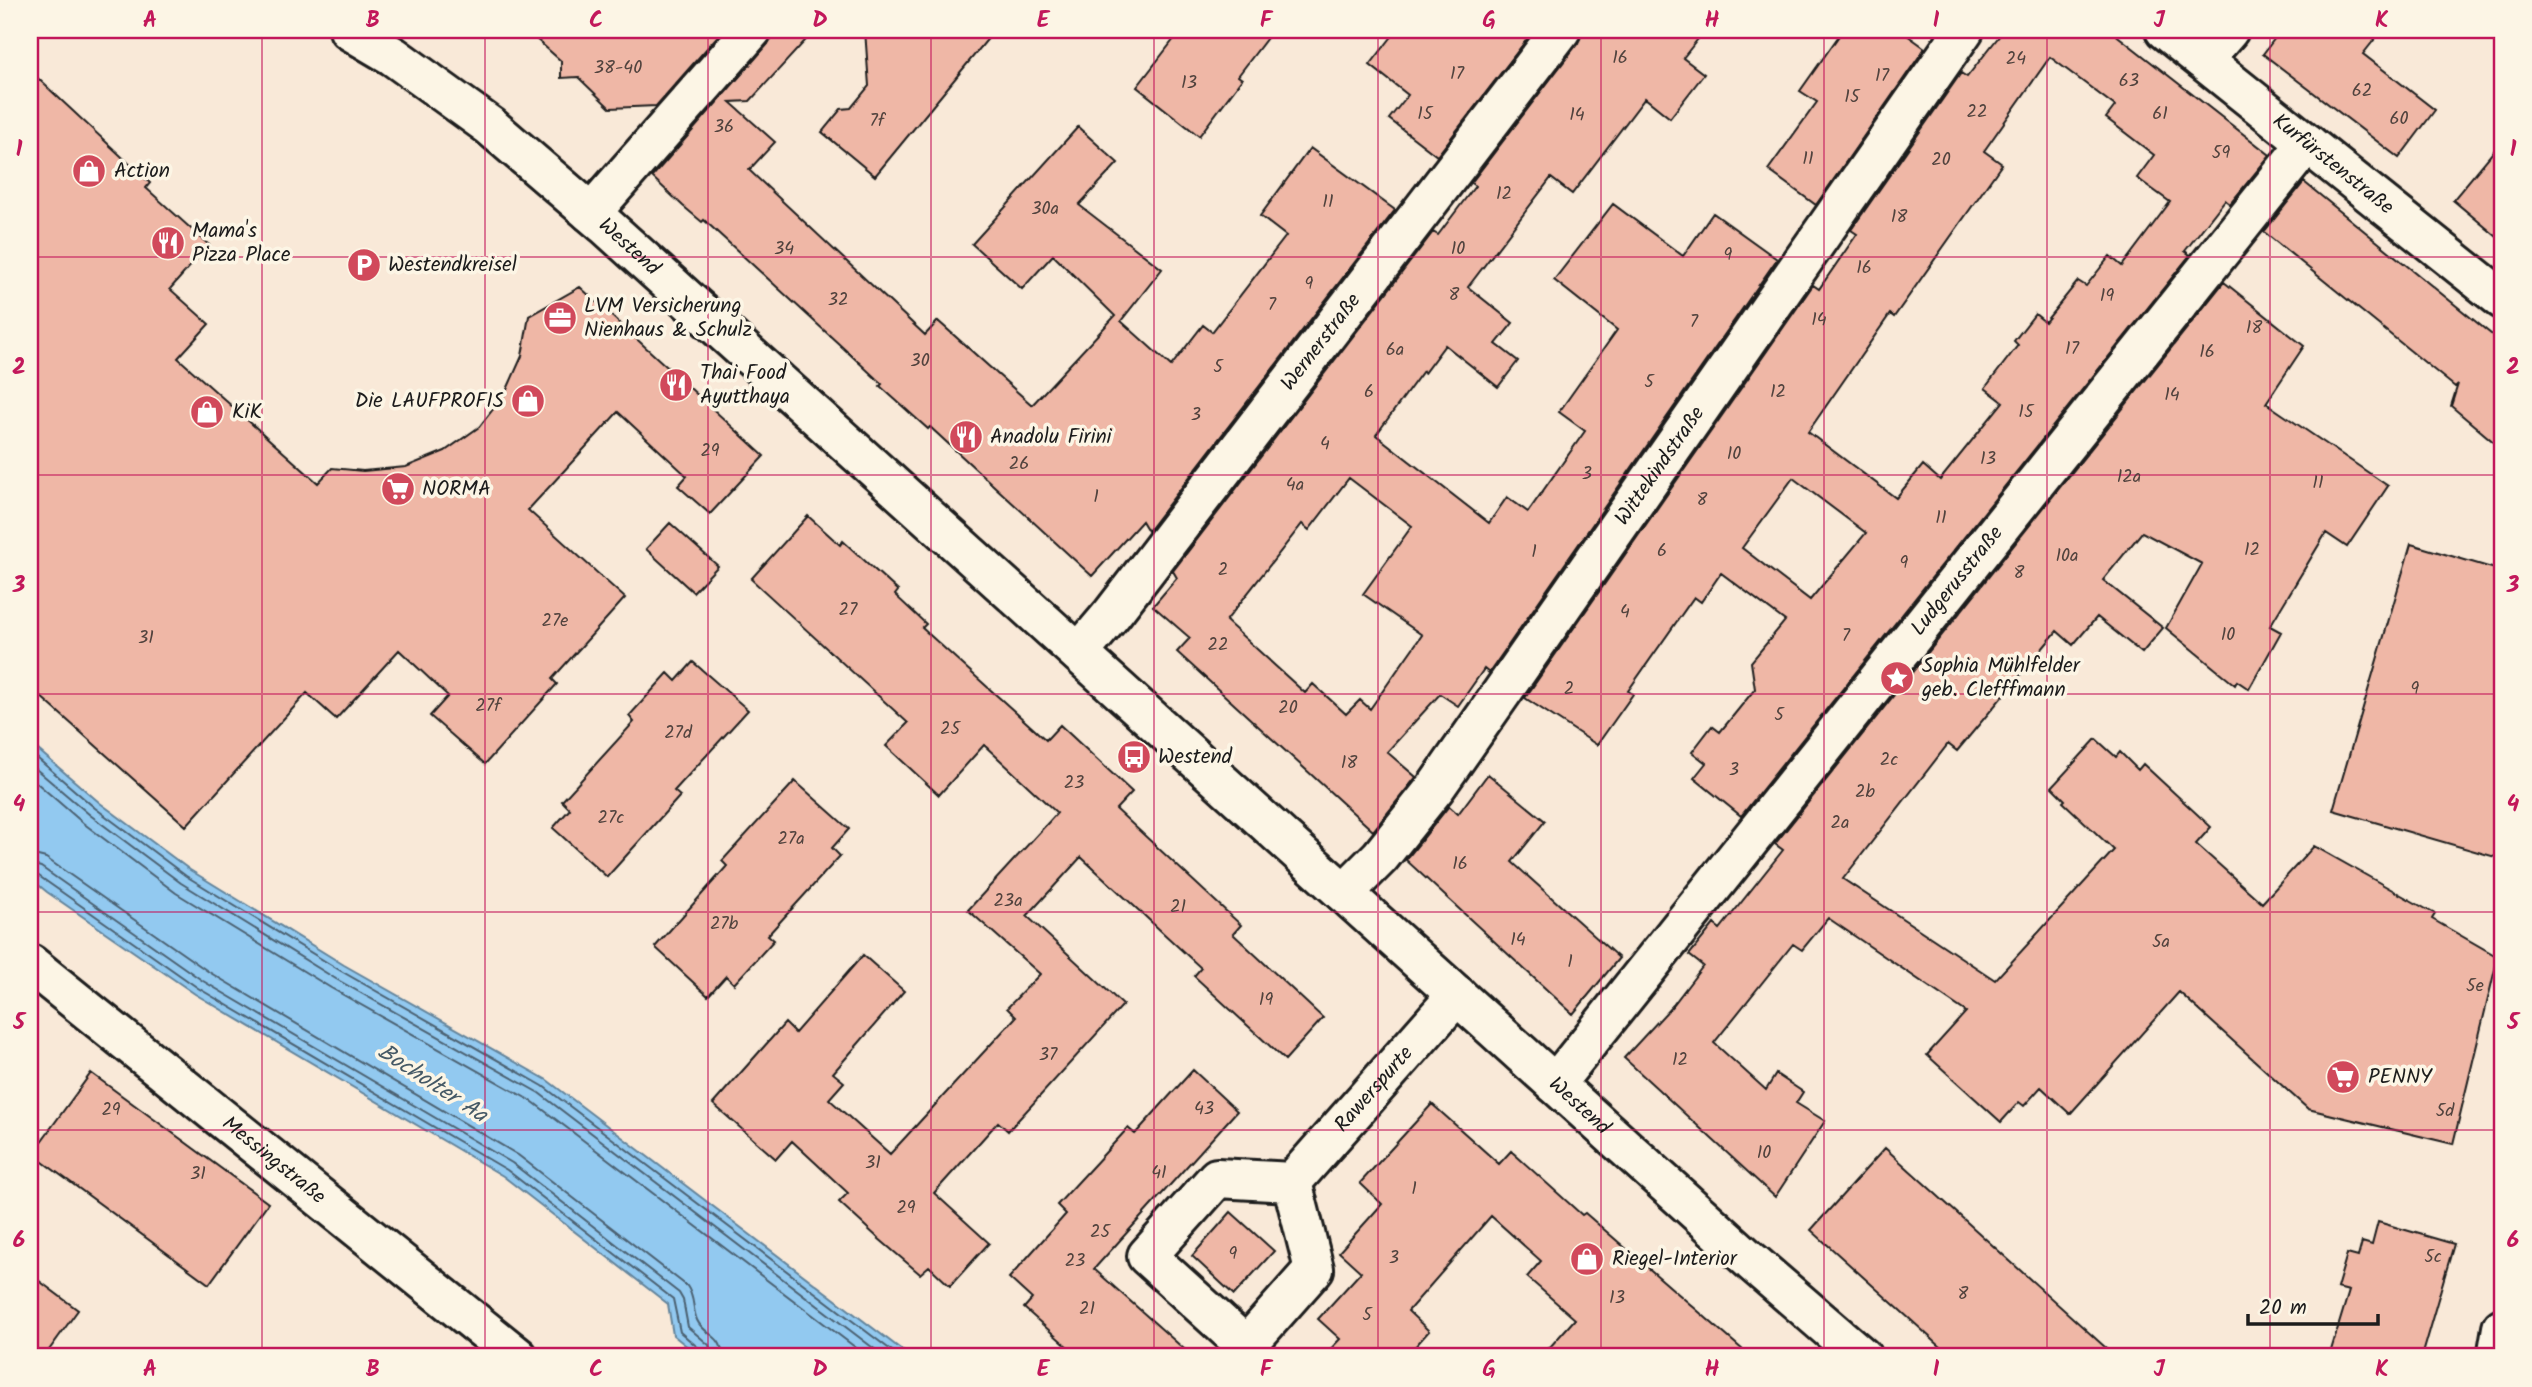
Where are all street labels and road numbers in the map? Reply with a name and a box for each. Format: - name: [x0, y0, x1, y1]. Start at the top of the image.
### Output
- street label: Kurfürstenstraße: [2265, 105, 2402, 223]
- street label: Westend: [591, 210, 668, 284]
- street label: Wernerstraße: [1273, 286, 1370, 398]
- street label: Wittekindstraße: [1607, 399, 1714, 533]
- street label: Ludgerusstraße: [1903, 518, 2012, 643]
- street label: Rawerspurte: [1326, 1038, 1422, 1140]
- street label: Westend: [1541, 1069, 1618, 1143]
- street label: Messingstraße: [214, 1108, 334, 1213]

